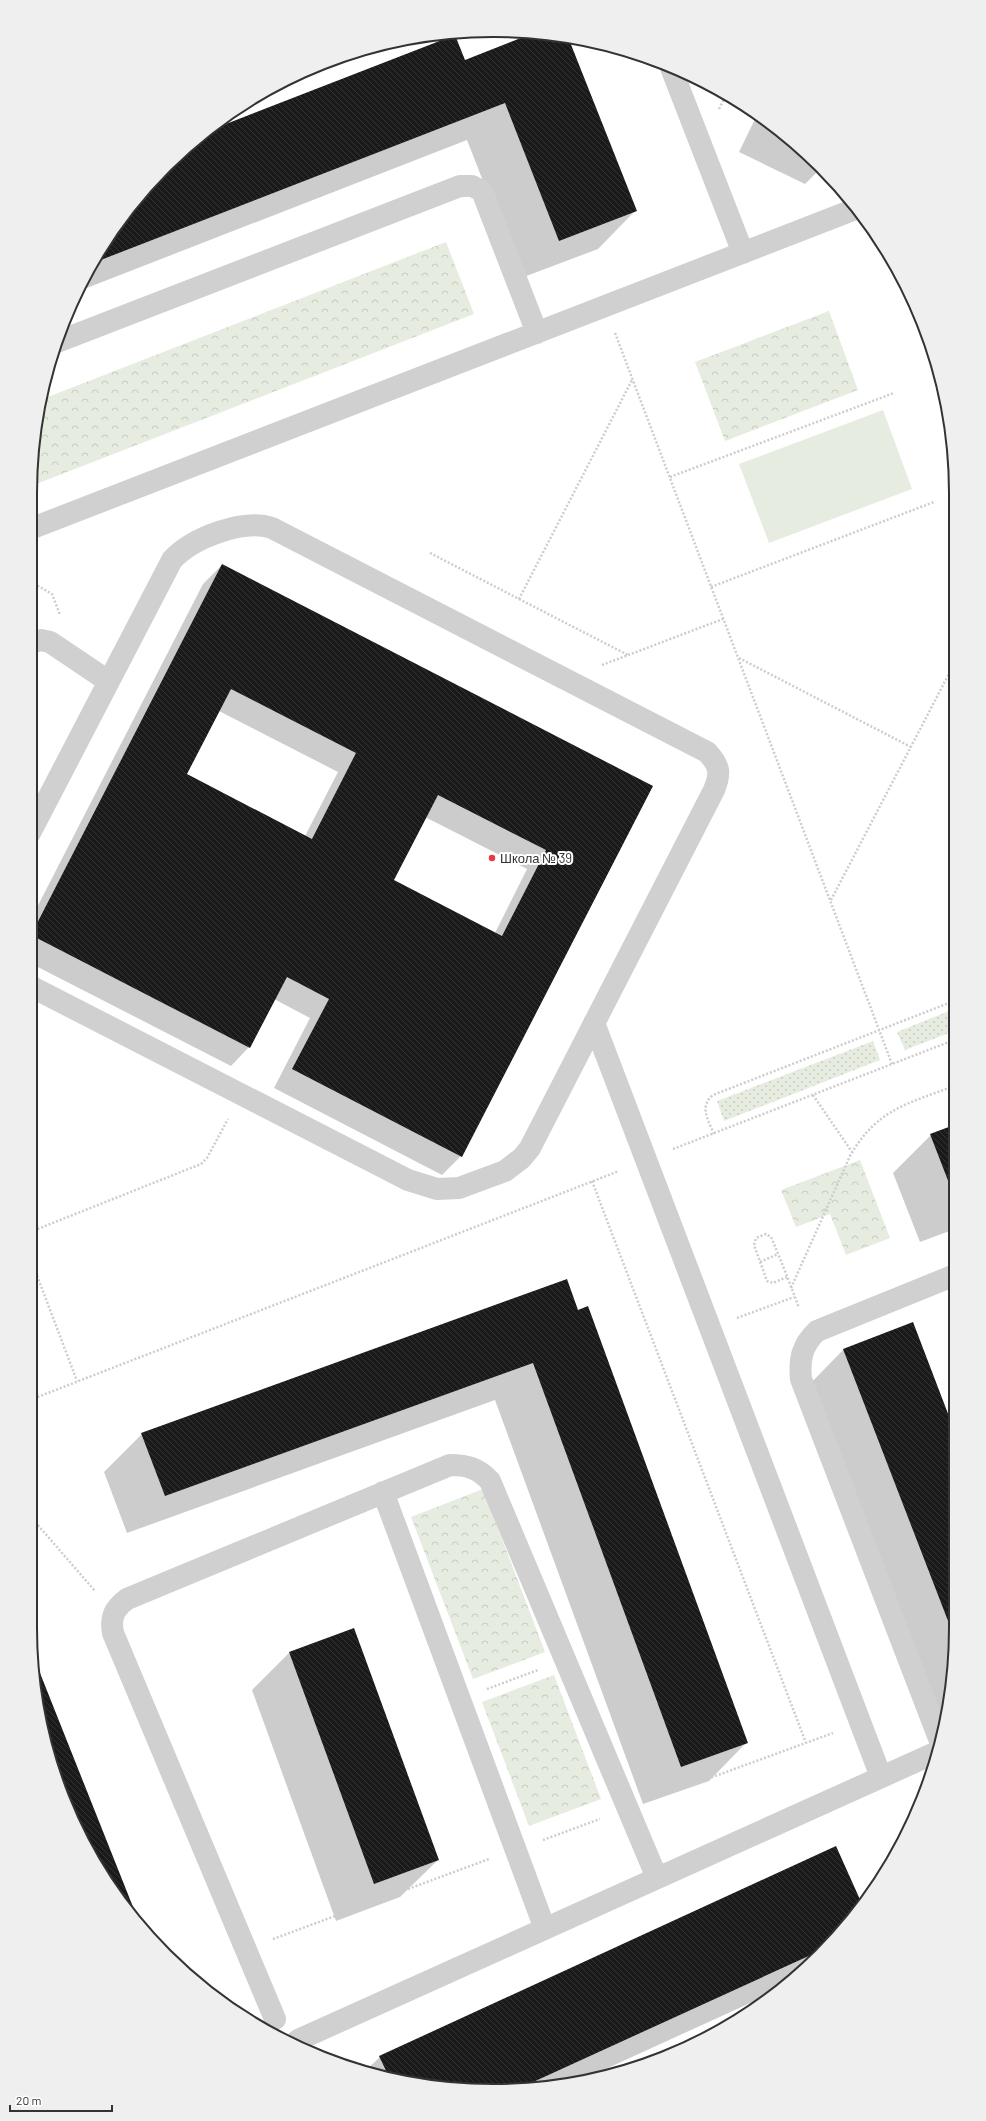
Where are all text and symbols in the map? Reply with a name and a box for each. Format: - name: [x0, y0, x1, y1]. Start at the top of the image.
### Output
- place label: Школа № 39: [500, 850, 572, 866]
- marker: Школа № 39: [487, 853, 497, 863]
- scale bar: [10, 2087, 112, 2113]
- text: 20 m: [16, 2093, 42, 2107]

